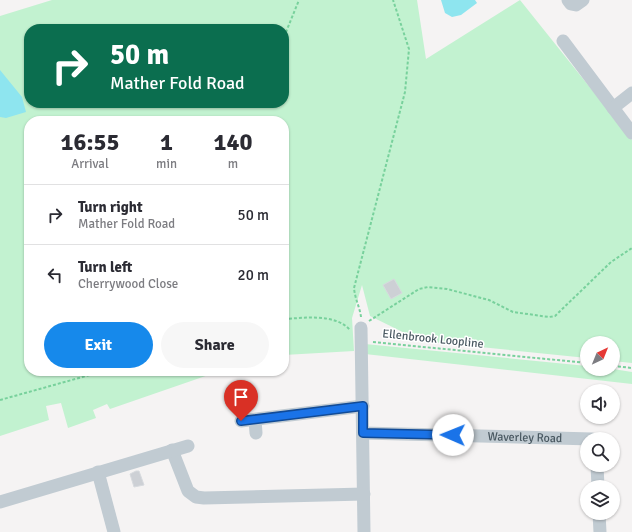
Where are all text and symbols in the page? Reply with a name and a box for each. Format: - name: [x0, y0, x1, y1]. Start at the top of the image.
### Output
- text: 50 m: [110, 38, 169, 72]
- icon: right: [44, 40, 96, 92]
- text: Mather Fold Road: [110, 72, 245, 94]
- text: 16:55: [61, 127, 119, 157]
- text: 1: [160, 127, 173, 157]
- text: 140: [214, 127, 252, 157]
- text: Arrival: [71, 156, 109, 172]
- text: min: [156, 156, 177, 172]
- text: m: [228, 156, 238, 172]
- text: Turn right: [78, 198, 143, 216]
- icon: right: [44, 204, 66, 226]
- text: 50 m: [238, 206, 269, 224]
- text: Mather Fold Road: [78, 216, 175, 232]
- text: Turn left: [78, 258, 132, 276]
- icon: left: [44, 264, 66, 286]
- text: 20 m: [238, 266, 269, 284]
- text: Cherrywood Close: [78, 276, 178, 292]
- button: Exit: [44, 322, 153, 368]
- button: Share: [161, 322, 269, 368]
- street label: Ellenbrook Loopline: [382, 326, 484, 352]
- north arrow: [580, 336, 620, 376]
- map controls: [580, 336, 620, 520]
- pin: [224, 380, 258, 421]
- button: sound: [580, 384, 620, 424]
- icon: arrive: [230, 386, 252, 408]
- position arrow: [432, 414, 474, 456]
- street label: Waverley Road: [487, 429, 562, 446]
- button: search: [580, 432, 620, 472]
- button: layers: [580, 480, 620, 520]

